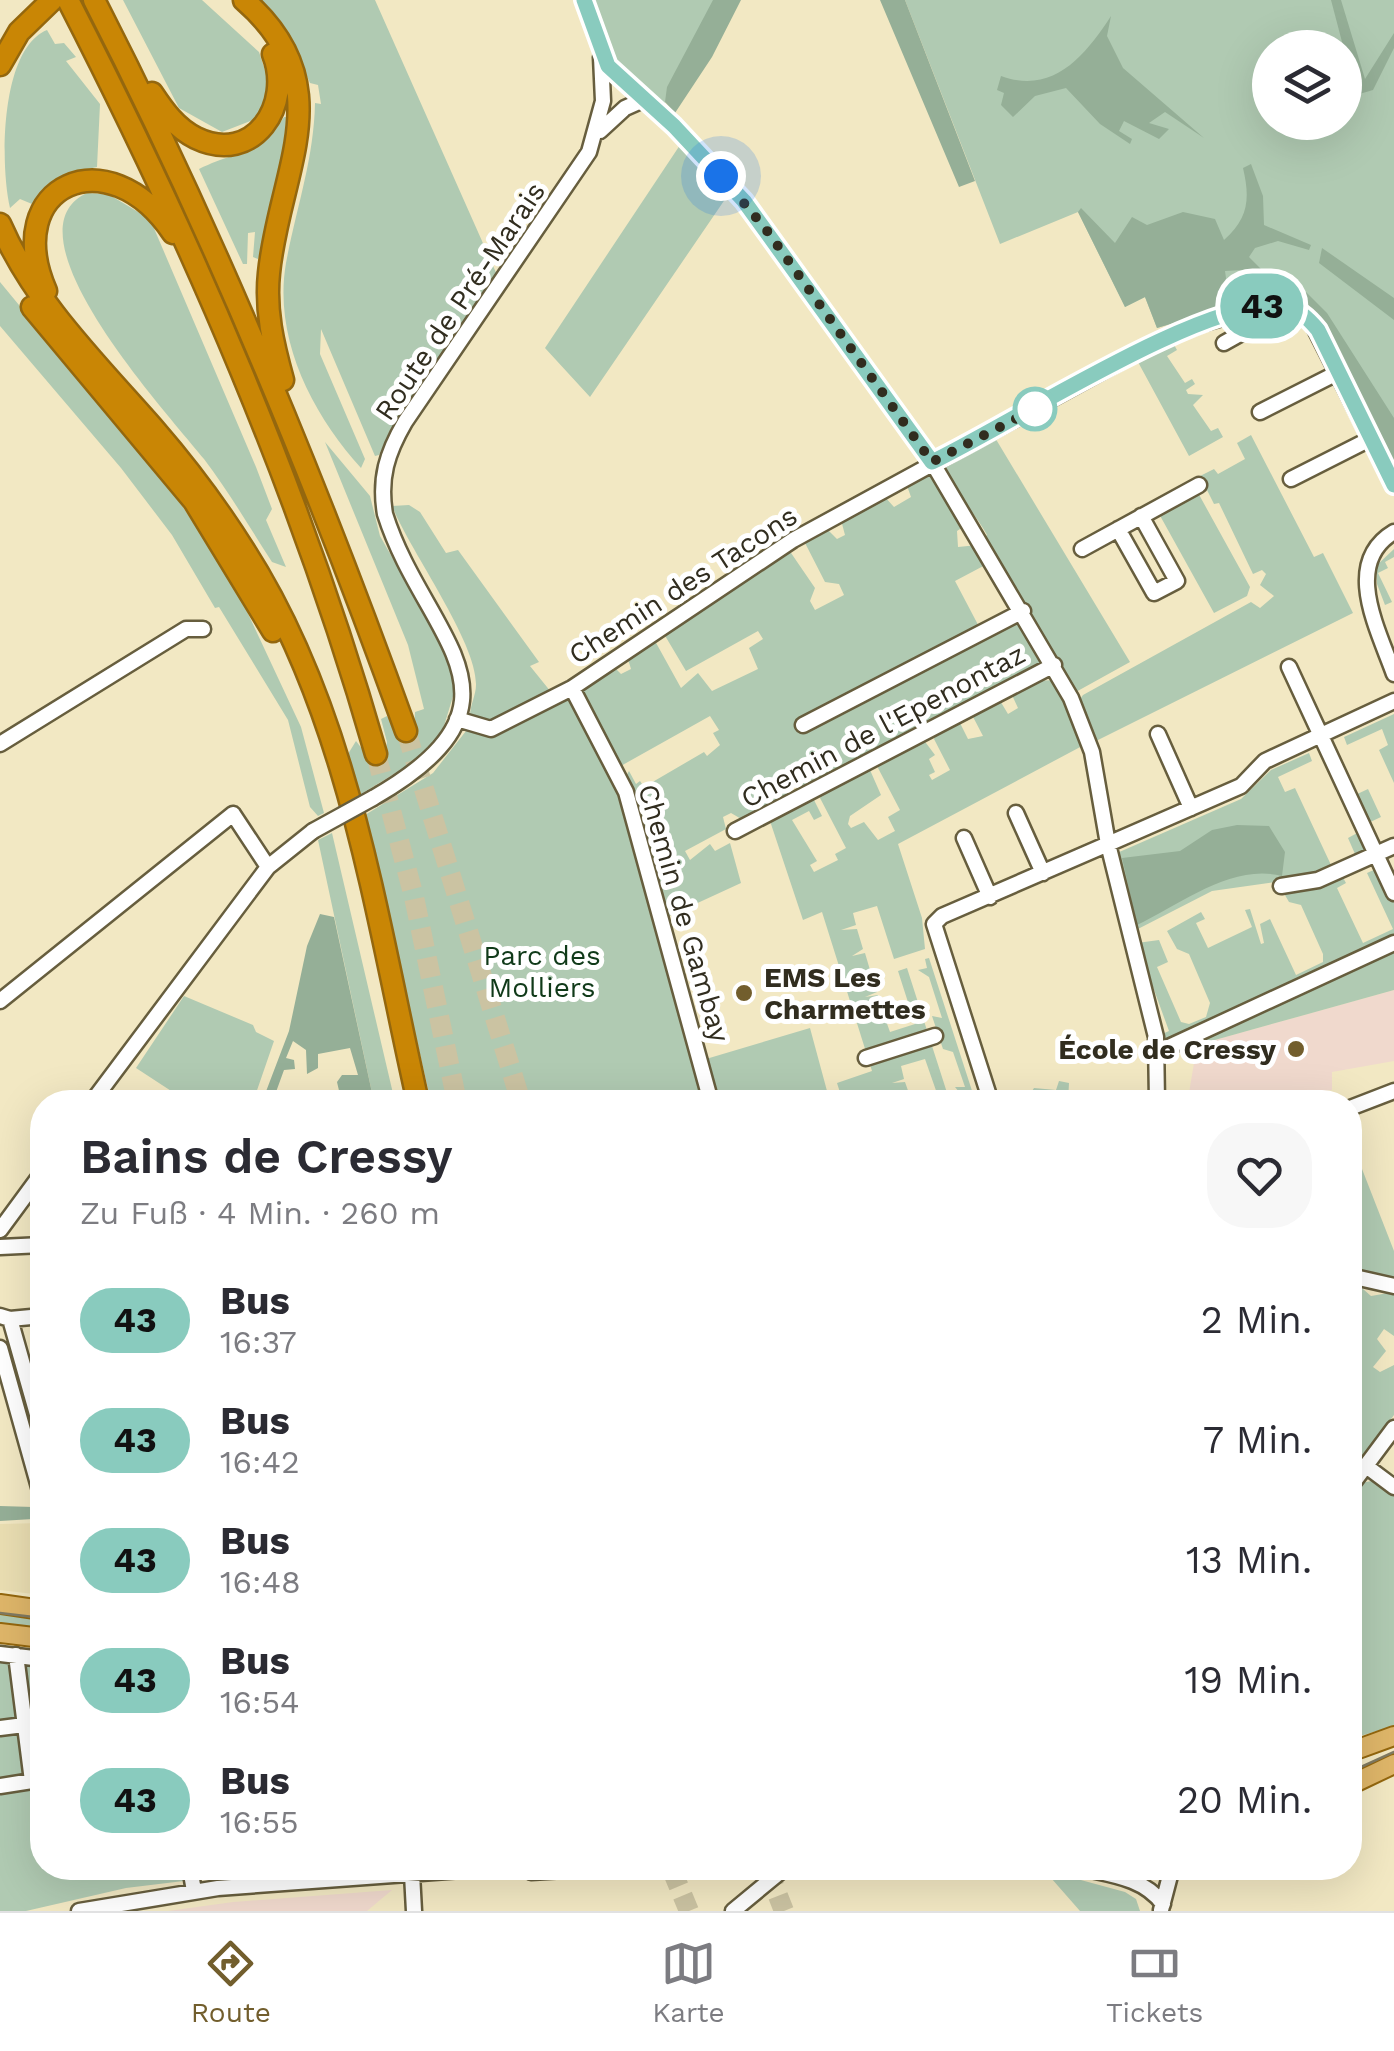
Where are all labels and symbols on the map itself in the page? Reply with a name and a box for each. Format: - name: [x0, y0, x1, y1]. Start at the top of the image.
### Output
- your location: [696, 151, 746, 201]
- street label: Route de Pré-Marais: [368, 176, 552, 426]
- line badge: 43: [1217, 274, 1307, 338]
- unlabelled marker: [1014, 388, 1056, 430]
- street label: Chemin des Tacons: [563, 499, 803, 671]
- street label: Chemin de l'Epenontaz: [735, 637, 1031, 815]
- street label: Chemin de Gambay: [631, 780, 737, 1046]
- park label: Parc des Molliers: [483, 939, 601, 1004]
- place label: EMS Les Charmettes: [764, 961, 926, 1026]
- marker: EMS Les Charmettes: [733, 982, 755, 1004]
- place label: École de Cressy: [1058, 1033, 1276, 1066]
- marker: École de Cressy: [1285, 1038, 1307, 1060]

